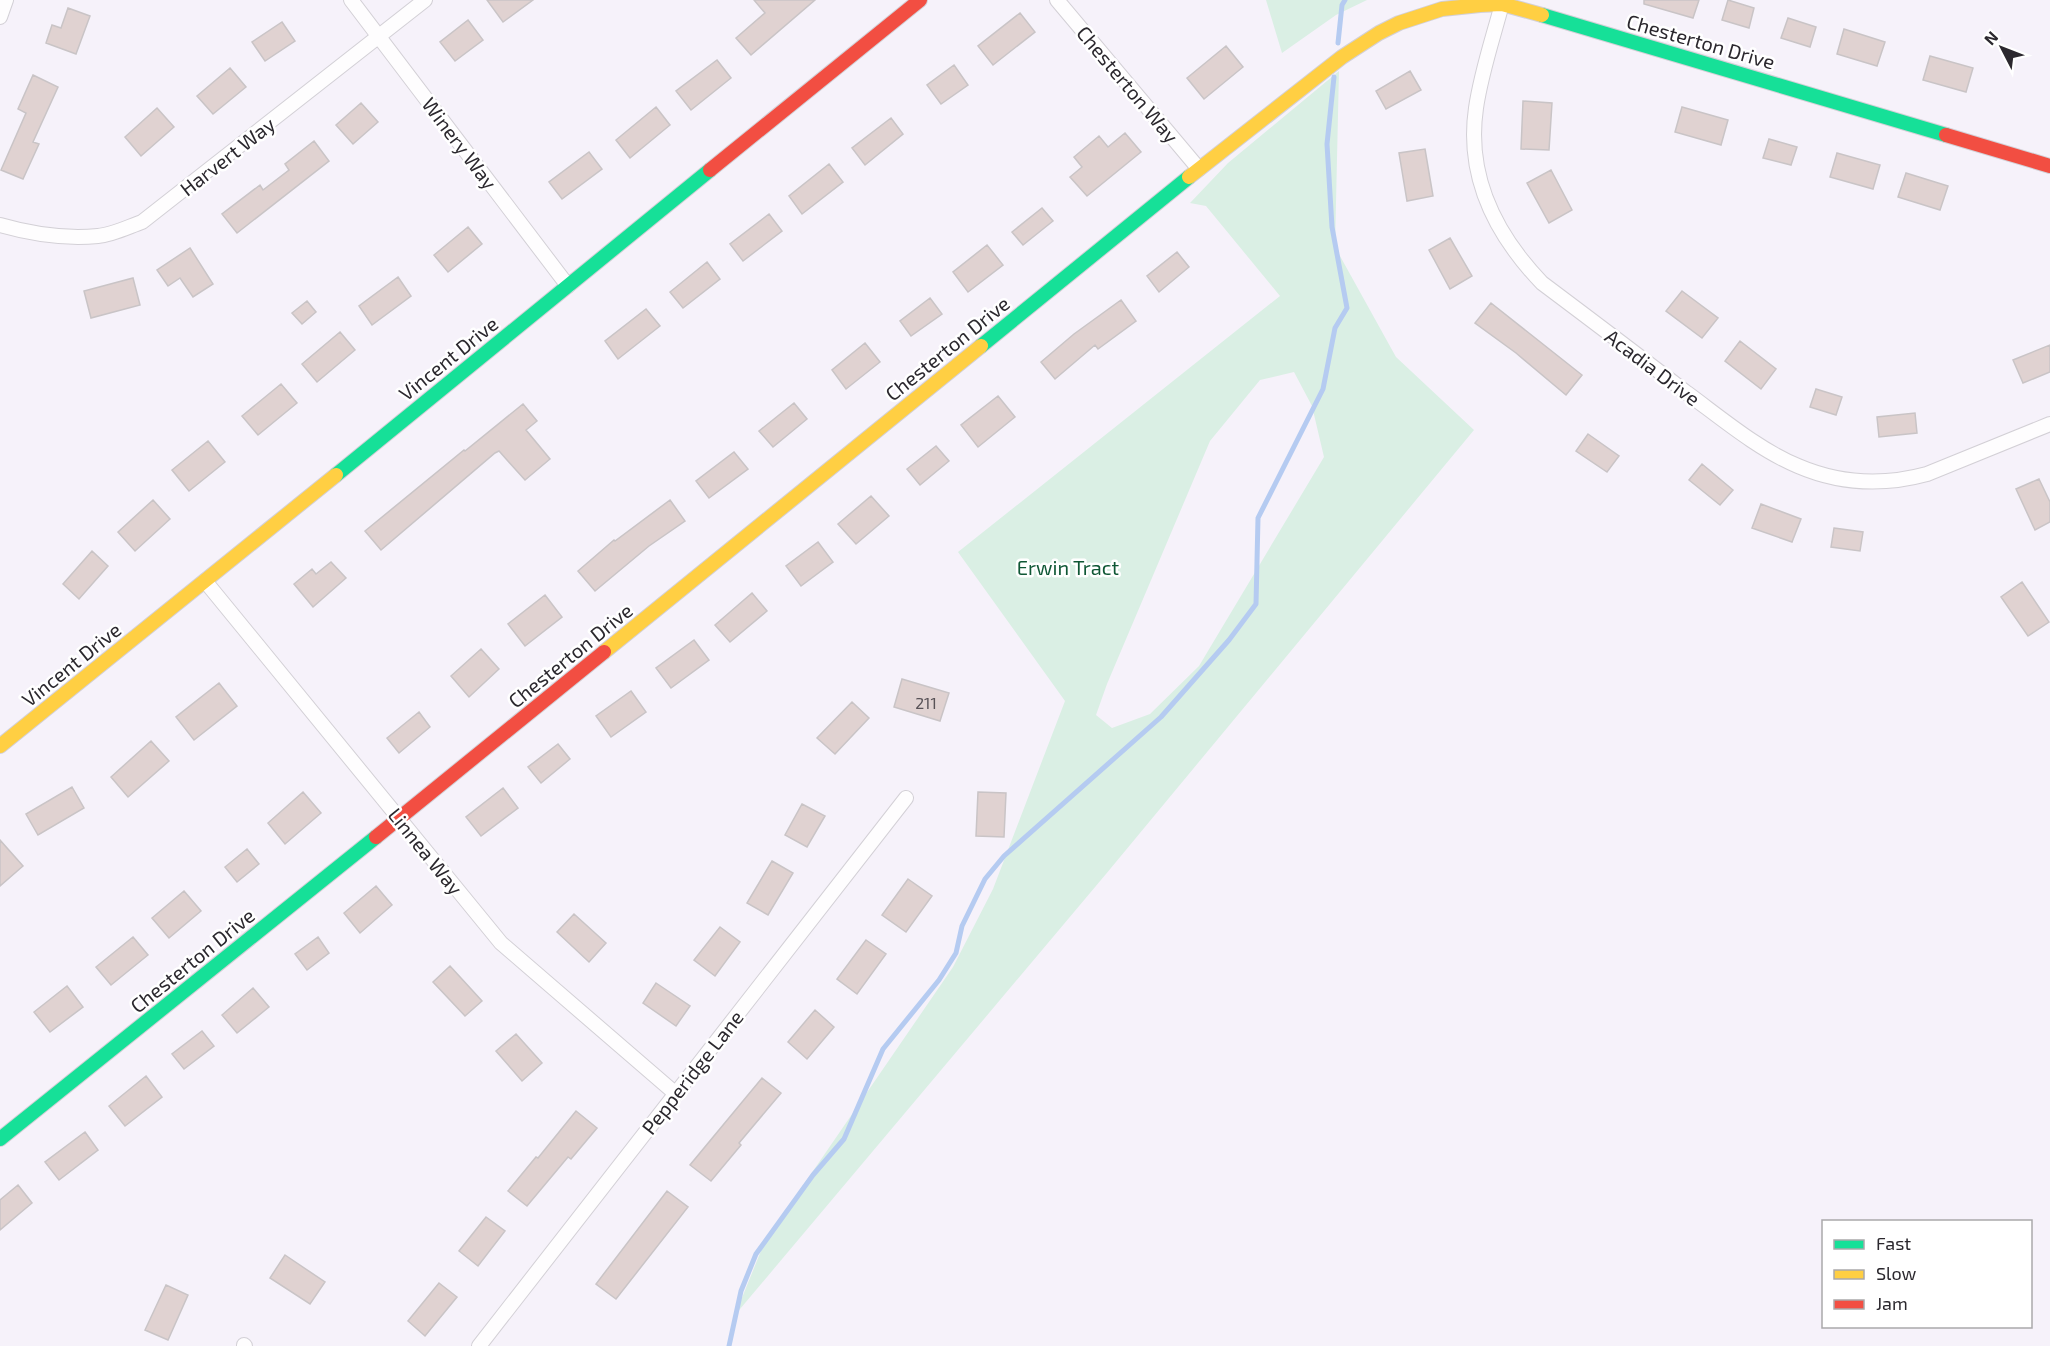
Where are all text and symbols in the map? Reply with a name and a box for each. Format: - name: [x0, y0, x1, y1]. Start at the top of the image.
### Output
- street label: Chesterton Drive: [1624, 8, 1778, 74]
- north arrow: [1972, 18, 2032, 78]
- street label: Chesterton Way: [1072, 21, 1184, 148]
- text: N: [1980, 27, 2001, 48]
- street label: Winery Way: [418, 92, 503, 194]
- street label: Harvert Way: [175, 111, 280, 200]
- street label: Chesterton Drive: [880, 291, 1014, 405]
- street label: Vincent Drive: [394, 311, 502, 405]
- street label: Acadia Drive: [1601, 324, 1705, 410]
- park label: Erwin Tract: [1017, 555, 1120, 579]
- street label: Chesterton Drive: [503, 598, 637, 712]
- street label: Vincent Drive: [17, 617, 125, 711]
- house number: 211: [915, 693, 937, 712]
- street label: Linnea Way: [384, 803, 469, 900]
- street label: Chesterton Drive: [125, 903, 259, 1017]
- street label: Pepperidge Lane: [636, 1005, 748, 1139]
- legend: [1822, 1220, 2032, 1328]
- text: Fast: [1876, 1232, 1911, 1254]
- text: Slow: [1876, 1262, 1917, 1284]
- text: Jam: [1876, 1292, 1908, 1314]

